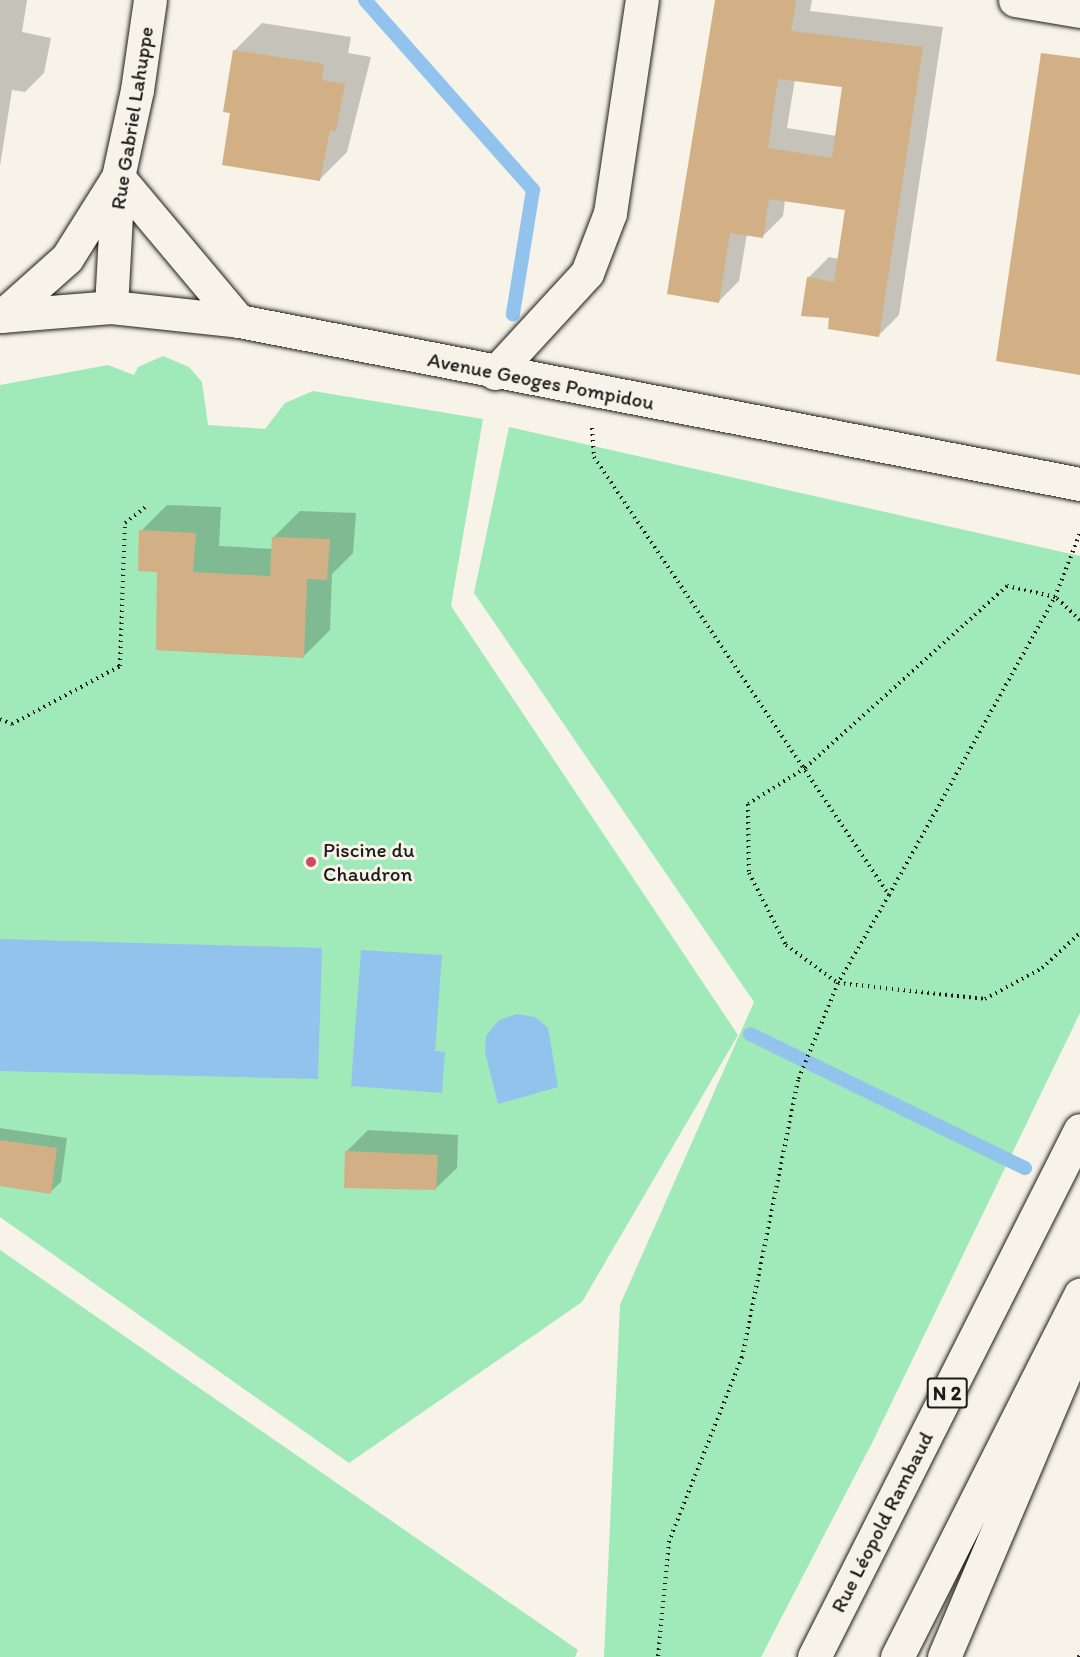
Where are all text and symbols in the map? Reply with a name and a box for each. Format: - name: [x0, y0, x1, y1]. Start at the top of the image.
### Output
- street label: Rue Gabriel Lahuppe: [105, 25, 159, 211]
- street label: Avenue Geoges Pompidou: [426, 347, 656, 415]
- place label: Piscine du Chaudron: [323, 837, 415, 887]
- marker: Piscine du Chaudron: [304, 855, 318, 869]
- road number: N 2: [926, 1376, 968, 1410]
- street label: Rue Léopold Rambaud: [825, 1427, 939, 1617]

